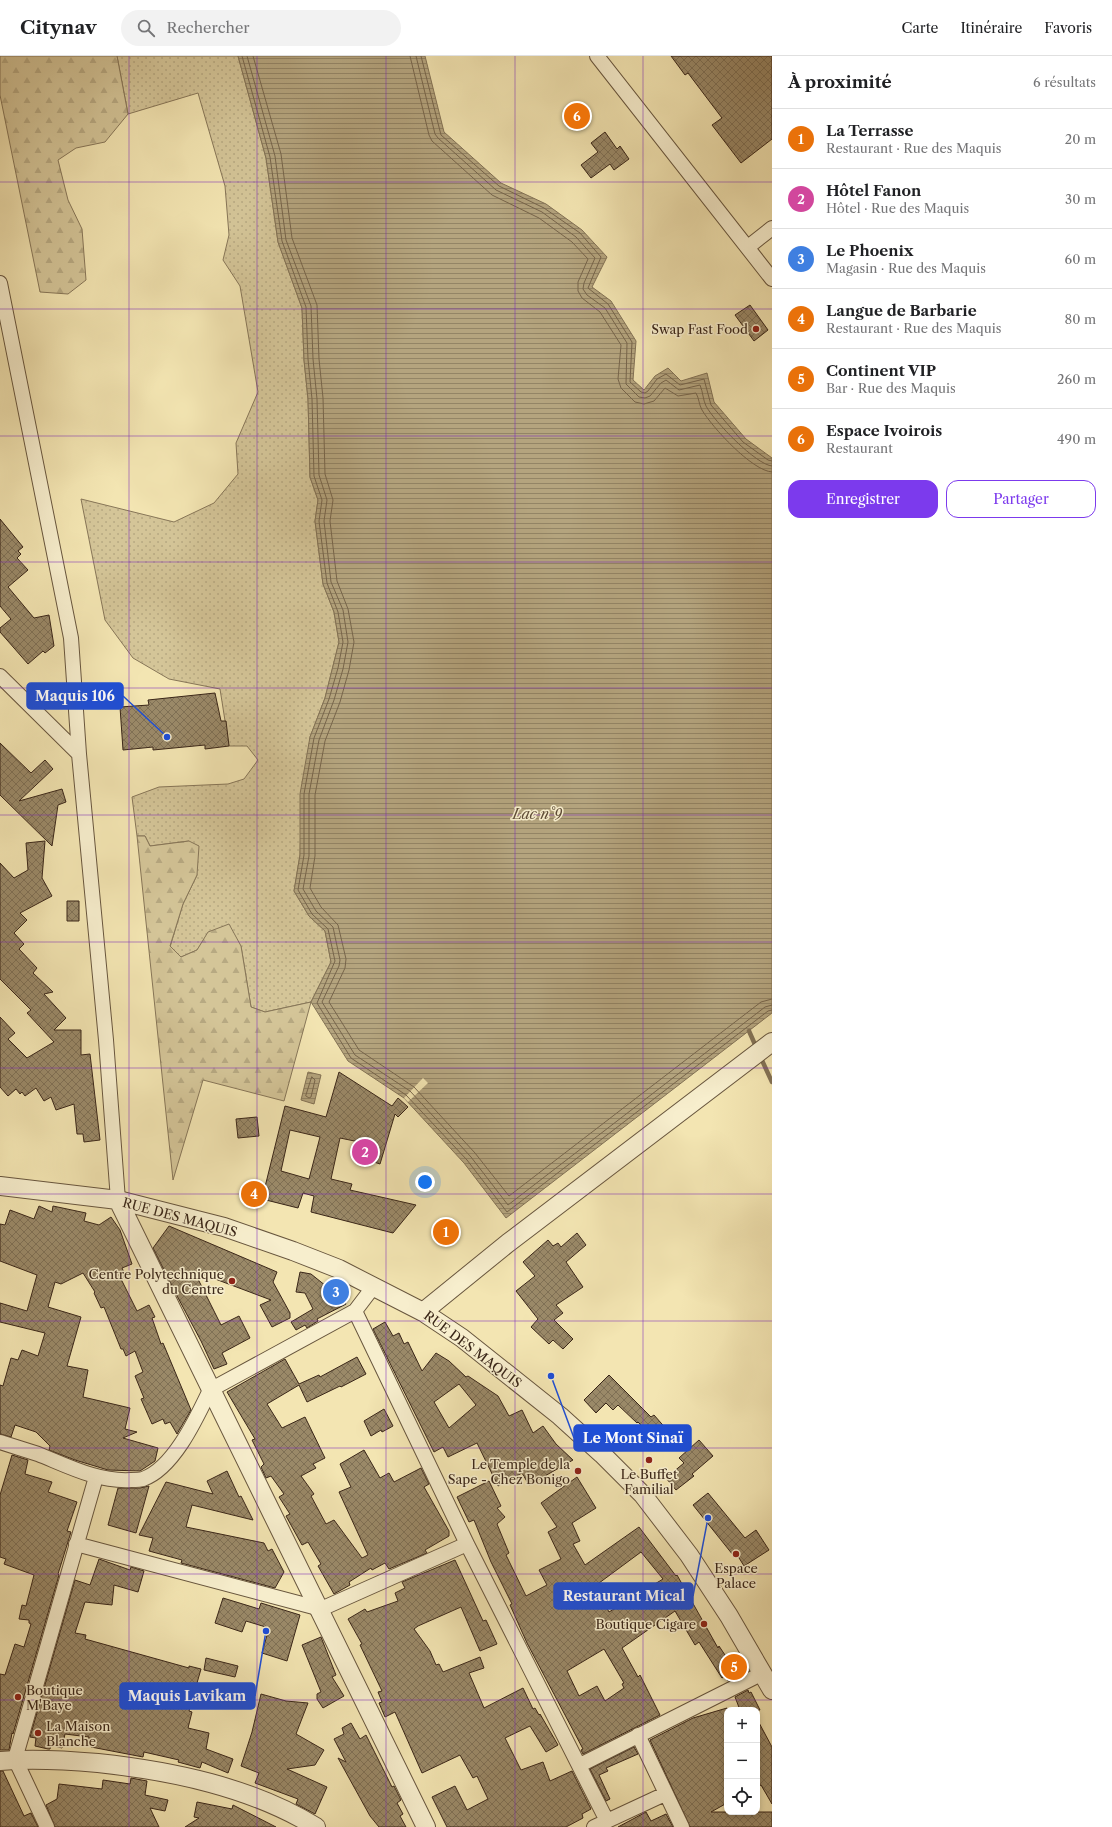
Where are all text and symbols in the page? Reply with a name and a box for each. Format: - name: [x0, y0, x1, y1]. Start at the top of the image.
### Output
- search box: [121, 10, 401, 46]
- text: Citynav: [20, 16, 97, 39]
- icon: search: [135, 17, 157, 39]
- text: Rechercher: [167, 18, 250, 37]
- text: Carte: [902, 19, 938, 37]
- text: Itinéraire: [960, 19, 1022, 37]
- text: Favoris: [1044, 19, 1092, 37]
- text: À proximité: [788, 72, 892, 92]
- text: 6 résultats: [1033, 74, 1096, 90]
- pin: 6: [564, 101, 590, 131]
- text: La Terrasse: [826, 121, 914, 140]
- text: 1: [798, 131, 804, 147]
- text: 20 m: [1065, 131, 1096, 147]
- text: Restaurant · Rue des Maquis: [826, 140, 1001, 156]
- text: Hôtel Fanon: [826, 181, 921, 200]
- text: 2: [797, 191, 805, 207]
- text: 30 m: [1065, 191, 1096, 207]
- text: Hôtel · Rue des Maquis: [826, 200, 969, 216]
- text: Le Phoenix: [826, 241, 914, 260]
- text: 3: [797, 251, 805, 267]
- text: 60 m: [1065, 251, 1096, 267]
- text: Magasin · Rue des Maquis: [826, 260, 986, 276]
- text: Langue de Barbarie: [826, 301, 977, 320]
- text: 4: [797, 311, 805, 327]
- text: 80 m: [1064, 311, 1096, 327]
- text: Restaurant · Rue des Maquis: [826, 320, 1001, 336]
- place label: Swap Fast Food: [651, 321, 748, 337]
- marker: Swap Fast Food: [751, 324, 761, 334]
- text: Continent VIP: [826, 361, 936, 380]
- text: 5: [797, 371, 805, 387]
- text: 260 m: [1057, 371, 1096, 387]
- text: Bar · Rue des Maquis: [826, 380, 956, 396]
- text: Espace Ivoirois: [826, 421, 942, 440]
- text: 6: [797, 431, 805, 447]
- text: 490 m: [1057, 431, 1096, 447]
- text: Restaurant: [826, 440, 893, 456]
- button: Enregistrer: [788, 480, 938, 518]
- button: Partager: [946, 480, 1096, 518]
- callout: Maquis 106: [27, 683, 123, 709]
- text: Maquis 106: [35, 687, 115, 705]
- water label: Lac n°9: [511, 805, 563, 823]
- pin: 2: [352, 1137, 378, 1167]
- your location: [415, 1172, 435, 1192]
- pin: 4: [241, 1179, 267, 1209]
- street label: RUE DES MAQUIS: [121, 1194, 239, 1240]
- pin: 1: [433, 1217, 459, 1247]
- place label: Centre Polytechnique du Centre: [89, 1266, 224, 1297]
- marker: Centre Polytechnique du Centre: [227, 1276, 237, 1286]
- pin: 3: [323, 1277, 349, 1307]
- street label: RUE DES MAQUIS: [421, 1307, 525, 1391]
- callout: Le Mont Sinaï: [574, 1425, 691, 1451]
- text: Le Mont Sinaï: [583, 1429, 684, 1447]
- marker: Le Buffet Familial: [644, 1455, 654, 1465]
- place label: Le Temple de la Sape - Chez Bonigo: [448, 1456, 570, 1487]
- marker: Le Temple de la Sape - Chez Bonigo: [573, 1466, 583, 1476]
- place label: Le Buffet Familial: [620, 1466, 678, 1497]
- marker: Espace Palace: [731, 1549, 741, 1559]
- place label: Espace Palace: [714, 1560, 758, 1591]
- callout: Restaurant Mical: [554, 1583, 693, 1609]
- text: Restaurant Mical: [563, 1587, 685, 1605]
- place label: Boutique Cigare: [596, 1616, 696, 1632]
- marker: Boutique Cigare: [699, 1619, 709, 1629]
- pin: 5: [721, 1652, 747, 1682]
- place label: Boutique M'Baye: [26, 1682, 83, 1713]
- callout: Maquis Lavikam: [120, 1683, 255, 1709]
- text: Maquis Lavikam: [128, 1687, 246, 1705]
- marker: Boutique M'Baye: [13, 1692, 23, 1702]
- map controls: [724, 1707, 760, 1815]
- button: +: [724, 1707, 760, 1743]
- place label: La Maison Blanche: [46, 1718, 110, 1749]
- marker: La Maison Blanche: [33, 1728, 43, 1738]
- button: −: [724, 1743, 760, 1779]
- button: locate: [724, 1779, 760, 1815]

